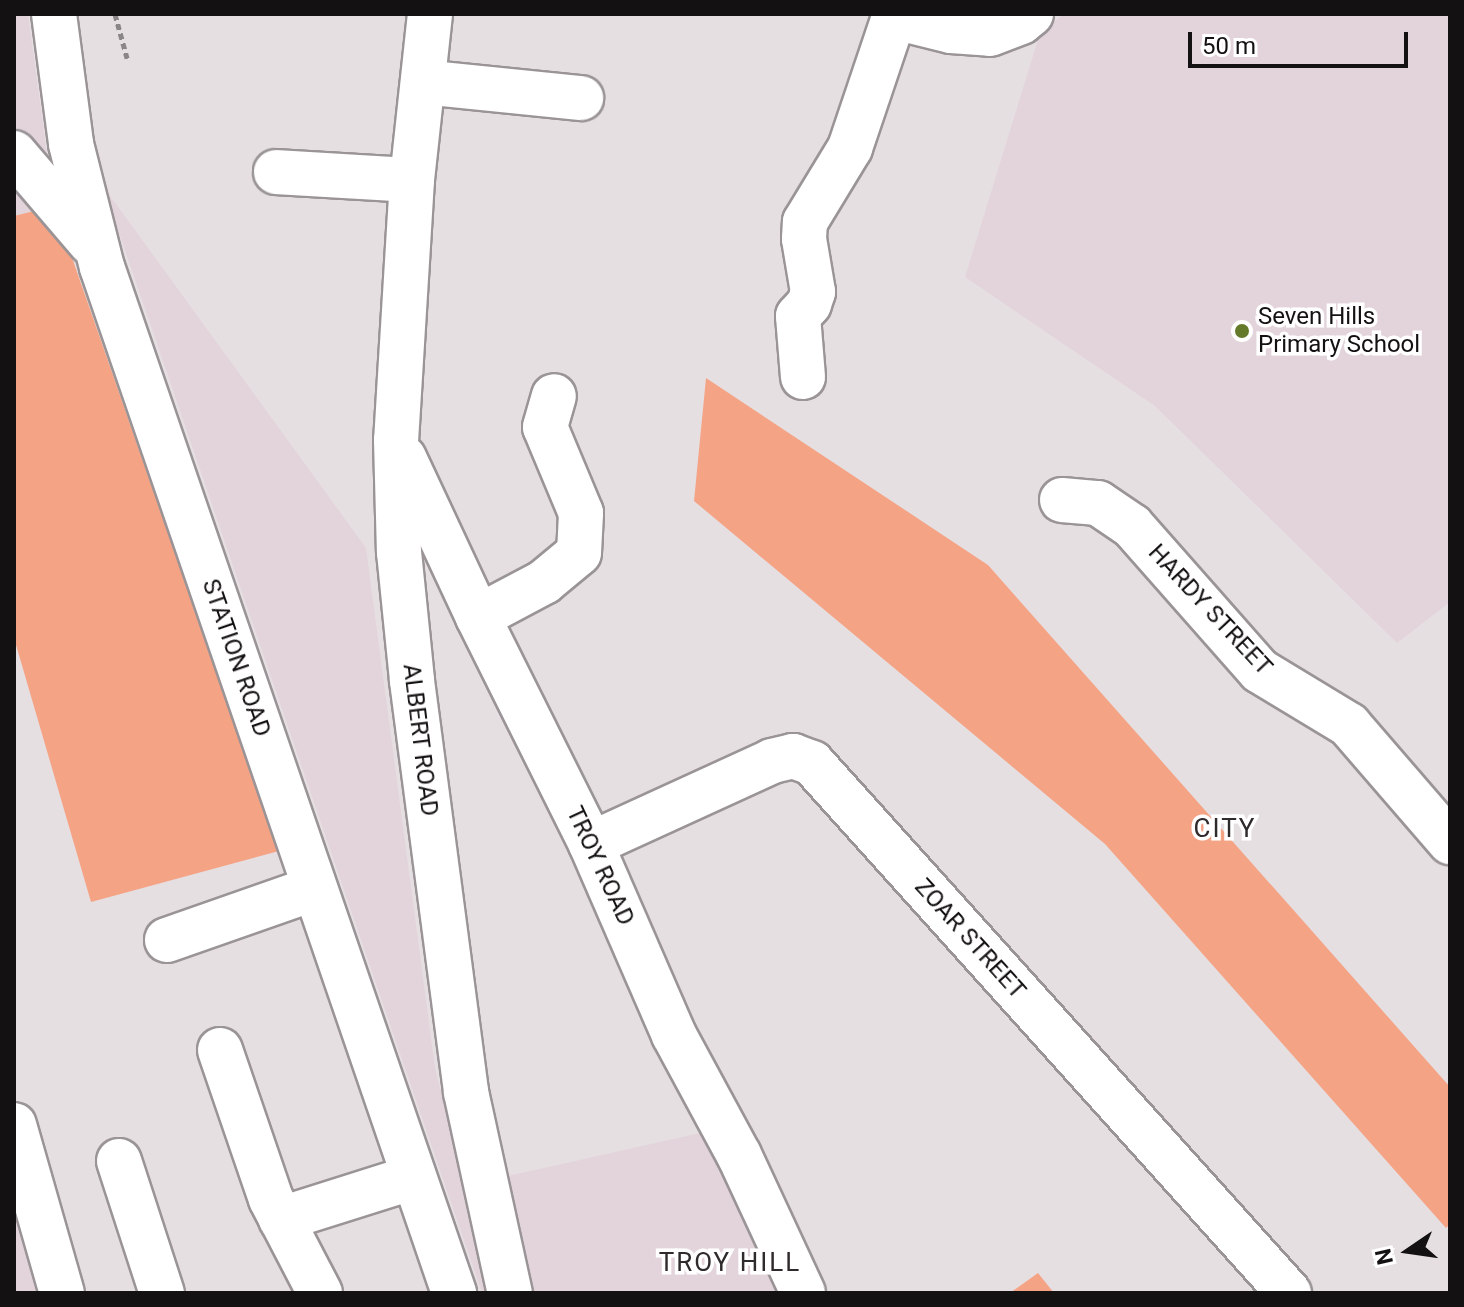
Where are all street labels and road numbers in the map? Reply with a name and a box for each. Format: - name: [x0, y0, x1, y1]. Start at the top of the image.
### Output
- street label: HARDY STREET: [1142, 539, 1278, 681]
- street label: STATION ROAD: [196, 575, 276, 741]
- street label: ALBERT ROAD: [396, 662, 444, 818]
- street label: TROY ROAD: [560, 802, 640, 930]
- street label: ZOAR STREET: [908, 873, 1032, 1005]

